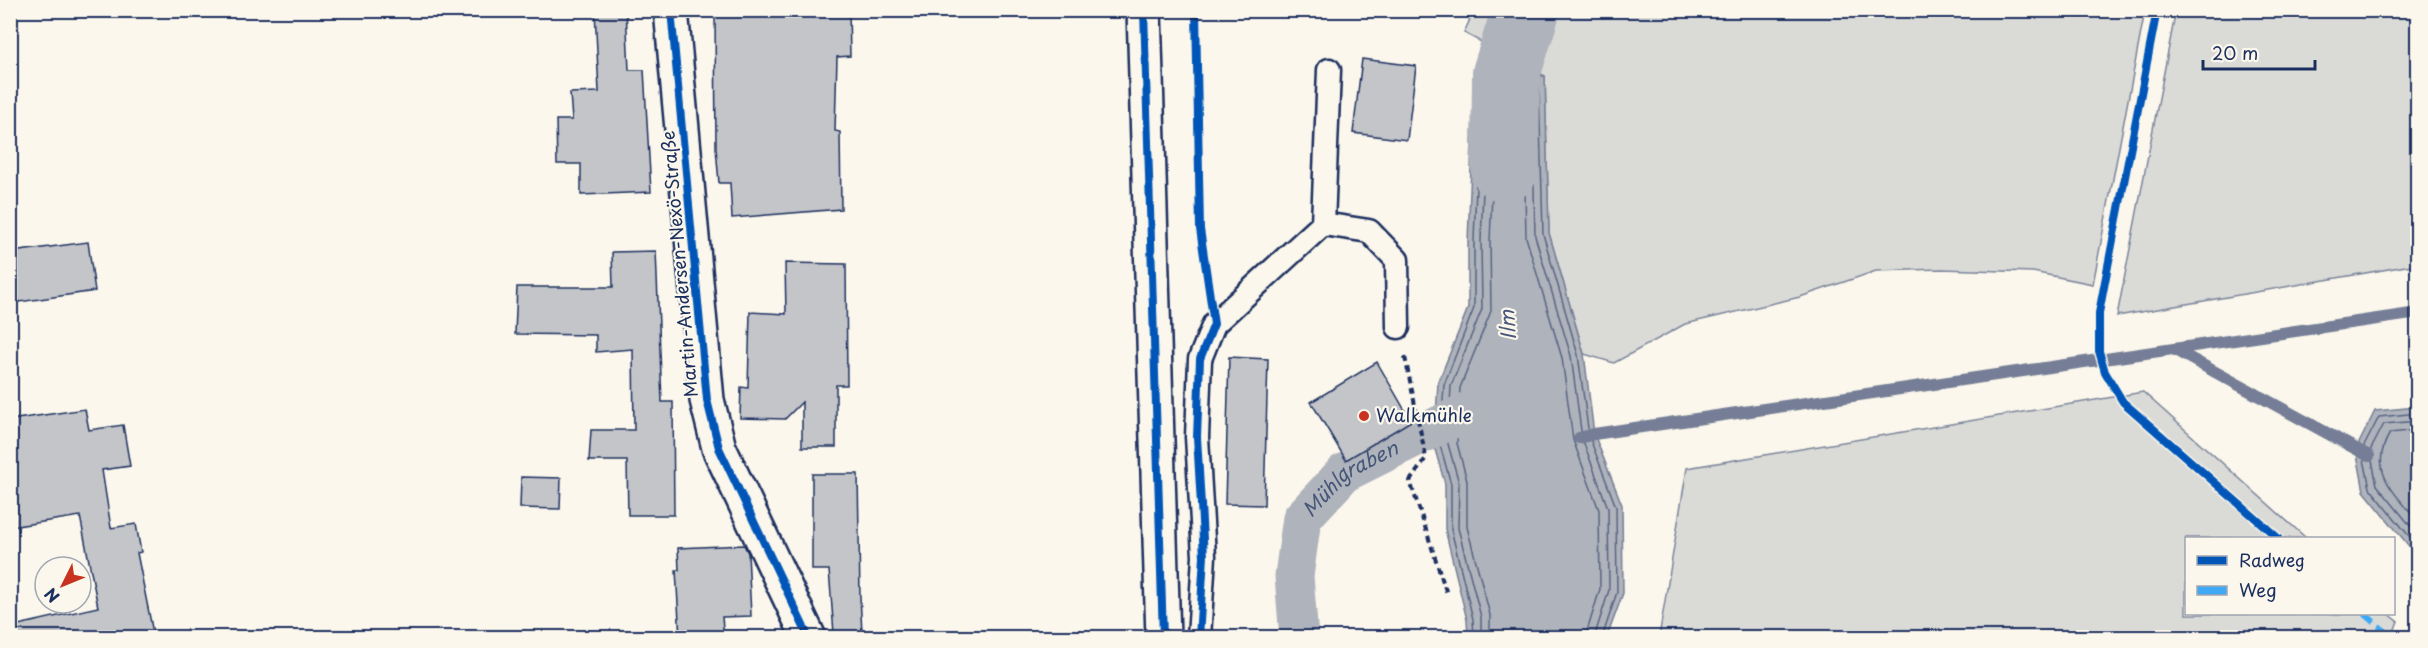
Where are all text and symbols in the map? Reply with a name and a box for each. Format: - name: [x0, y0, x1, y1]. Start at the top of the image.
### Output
- scale bar: [2203, 33, 2316, 71]
- text: 20 m: [2212, 39, 2258, 66]
- street label: Martin-Andersen-Nexö-Straße: [653, 130, 704, 399]
- water label: Ilm: [1491, 308, 1523, 341]
- place label: Walkmühle: [1376, 401, 1472, 428]
- marker: Walkmühle: [1357, 409, 1371, 423]
- water label: Mühlgraben: [1295, 432, 1404, 523]
- legend: [2185, 537, 2395, 615]
- text: Radweg: [2239, 546, 2305, 573]
- north arrow: [33, 555, 93, 615]
- text: Weg: [2239, 576, 2277, 603]
- text: N: [38, 583, 64, 609]

